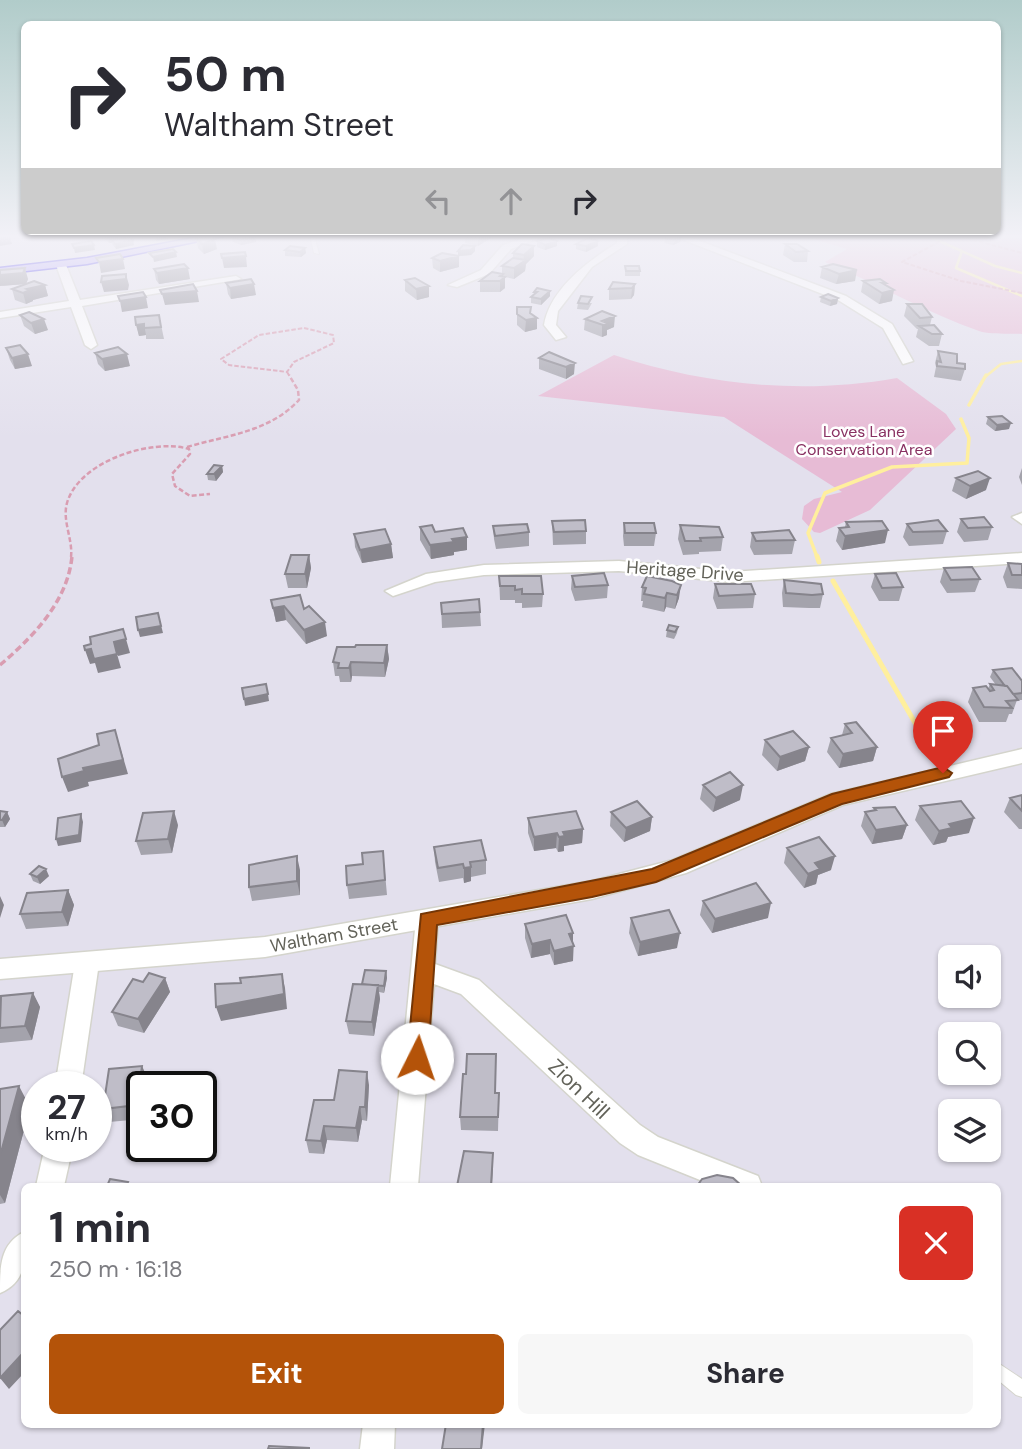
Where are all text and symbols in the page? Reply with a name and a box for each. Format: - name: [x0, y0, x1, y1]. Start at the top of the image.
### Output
- text: 50 m: [164, 42, 287, 106]
- icon: right: [49, 49, 140, 140]
- text: Waltham Street: [164, 104, 394, 146]
- icon: left: [419, 182, 457, 220]
- icon: ahead: [492, 182, 530, 220]
- icon: right: [565, 182, 603, 220]
- park label: Loves Lane Conservation Area: [796, 421, 932, 460]
- street label: Heritage Drive: [625, 555, 745, 587]
- pin: [913, 701, 973, 773]
- icon: arrive: [924, 712, 962, 750]
- street label: Waltham Street: [268, 912, 400, 958]
- map controls: [938, 945, 1001, 1162]
- button: sound: [938, 945, 1001, 1008]
- position arrow: [380, 1021, 454, 1095]
- button: search: [938, 1022, 1001, 1085]
- street label: Zion Hill: [542, 1053, 616, 1125]
- speed limit sign: 30: [126, 1071, 217, 1162]
- text: 27: [47, 1084, 86, 1130]
- button: layers: [938, 1099, 1001, 1162]
- text: km/h: [45, 1122, 88, 1146]
- text: 1 min: [49, 1200, 151, 1255]
- button: close: [899, 1206, 973, 1280]
- text: 250 m · 16:18: [49, 1254, 183, 1284]
- button: Exit: [49, 1334, 504, 1414]
- button: Share: [518, 1334, 973, 1414]

